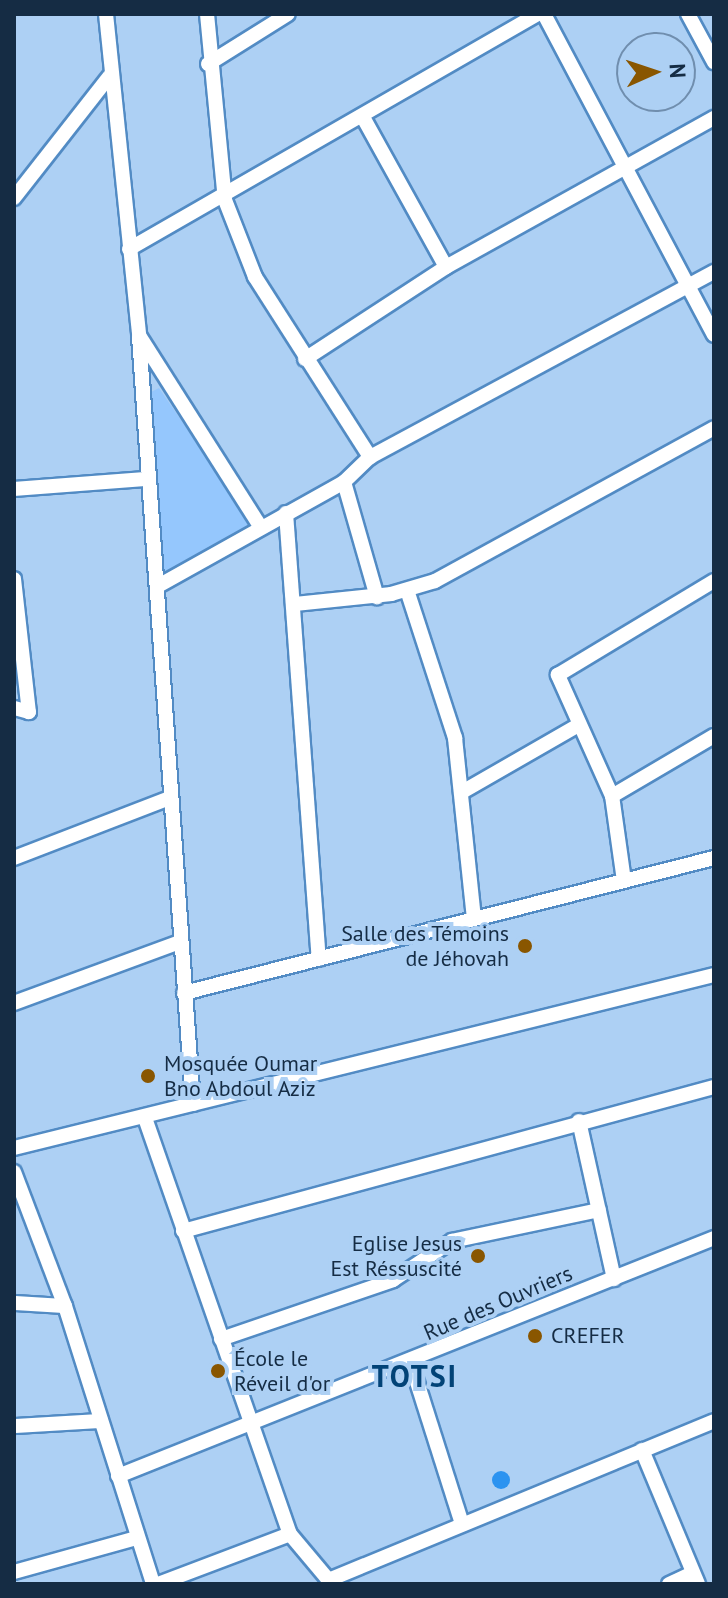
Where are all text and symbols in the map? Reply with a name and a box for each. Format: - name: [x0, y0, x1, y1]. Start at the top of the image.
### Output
- north arrow: [616, 32, 696, 112]
- text: N: [664, 63, 692, 79]
- place label: Salle des Témoins de Jéhovah: [341, 920, 509, 972]
- marker: Salle des Témoins de Jéhovah: [516, 937, 534, 955]
- place label: Mosquée Oumar Bno Abdoul Aziz: [164, 1050, 317, 1102]
- marker: Mosquée Oumar Bno Abdoul Aziz: [139, 1067, 157, 1085]
- place label: Eglise Jesus Est Réssuscité: [331, 1230, 462, 1282]
- marker: Eglise Jesus Est Réssuscité: [469, 1247, 487, 1265]
- street label: Rue des Ouvriers: [420, 1260, 576, 1346]
- place label: CREFER: [551, 1323, 625, 1349]
- marker: CREFER: [526, 1327, 544, 1345]
- place label: École le Réveil d'or: [234, 1345, 330, 1396]
- district label: TOTSI: [372, 1358, 458, 1394]
- marker: École le Réveil d'or: [209, 1362, 227, 1380]

